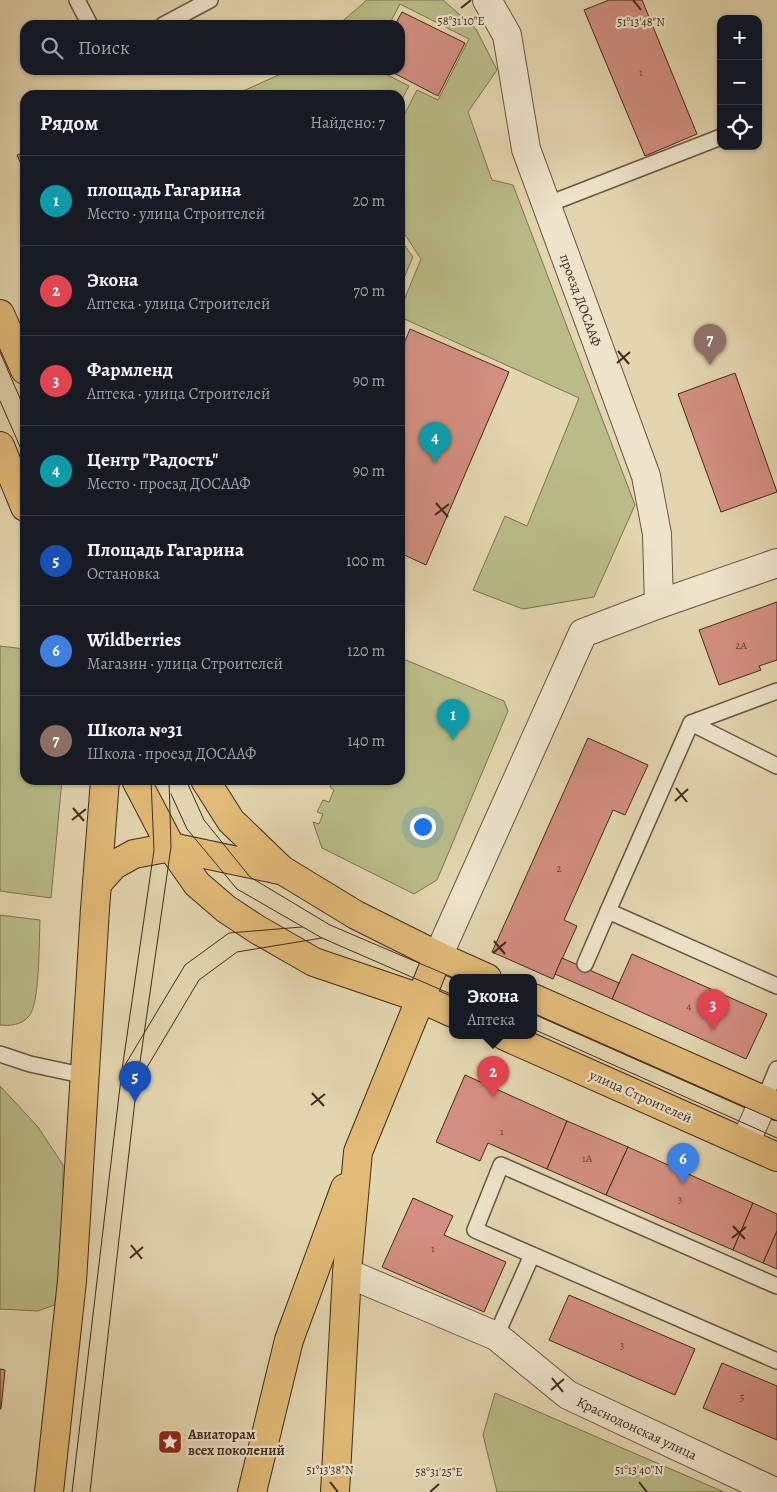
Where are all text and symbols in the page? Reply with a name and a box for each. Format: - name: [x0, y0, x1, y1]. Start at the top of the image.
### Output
- text: 58°31'10"E: [438, 13, 484, 29]
- text: 51°13'48"N: [617, 14, 665, 30]
- map controls: [717, 15, 762, 150]
- button: +: [717, 15, 762, 60]
- search box: [20, 20, 405, 75]
- icon: search: [38, 34, 66, 62]
- text: Поиск: [78, 35, 130, 61]
- button: −: [717, 60, 762, 105]
- house number: 1: [639, 65, 643, 80]
- button: locate: [717, 105, 762, 150]
- text: Рядом: [40, 109, 98, 137]
- text: Найдено: 7: [310, 112, 385, 134]
- text: площадь Гагарина: [87, 177, 241, 203]
- text: 1: [53, 190, 59, 212]
- text: 20 m: [352, 190, 385, 212]
- text: Место · улица Строителей: [87, 203, 265, 225]
- street label: проезд ДОСААФ: [555, 251, 606, 349]
- text: Экона: [87, 267, 138, 293]
- text: 2: [52, 280, 60, 302]
- text: 70 m: [353, 280, 385, 302]
- text: Аптека · улица Строителей: [87, 293, 270, 315]
- pin: 7: [694, 324, 726, 365]
- text: Фармленд: [87, 357, 173, 383]
- text: 3: [53, 370, 59, 392]
- text: 90 m: [353, 370, 385, 392]
- text: Аптека · улица Строителей: [87, 383, 270, 405]
- pin: 4: [419, 422, 451, 463]
- text: Центр "Радость": [87, 447, 218, 473]
- text: 4: [52, 460, 60, 482]
- text: 90 m: [353, 460, 385, 482]
- text: Место · проезд ДОСААФ: [87, 473, 251, 495]
- text: Площадь Гагарина: [87, 537, 244, 563]
- text: 5: [53, 550, 59, 572]
- text: 100 m: [346, 550, 385, 572]
- text: Остановка: [87, 563, 160, 585]
- text: Wildberries: [87, 627, 181, 653]
- house number: 2А: [735, 638, 747, 653]
- text: 6: [52, 640, 60, 662]
- text: 120 m: [347, 640, 385, 662]
- text: Магазин · улица Строителей: [87, 653, 283, 675]
- pin: 1: [437, 699, 469, 740]
- text: Школа №31: [87, 717, 183, 743]
- text: 7: [53, 730, 59, 752]
- text: 140 m: [347, 730, 385, 752]
- text: Школа · проезд ДОСААФ: [87, 743, 256, 765]
- your location: [410, 814, 436, 840]
- house number: 2: [556, 861, 562, 876]
- popup: [449, 974, 537, 1039]
- text: Экона: [467, 983, 519, 1009]
- pin: 3: [697, 989, 729, 1030]
- house number: 4: [687, 999, 692, 1014]
- text: Аптека: [467, 1009, 515, 1031]
- pin: 2: [477, 1056, 509, 1097]
- pin: 5: [119, 1061, 151, 1102]
- street label: улица Строителей: [586, 1065, 695, 1128]
- house number: 1: [500, 1124, 504, 1139]
- pin: 6: [667, 1143, 699, 1184]
- house number: 1А: [582, 1151, 593, 1166]
- house number: 3: [678, 1192, 682, 1207]
- house number: 1: [431, 1241, 435, 1256]
- house number: 3: [620, 1338, 624, 1353]
- house number: 5: [740, 1390, 745, 1405]
- street label: Краснодонская улица: [574, 1392, 700, 1465]
- place label: Авиаторам всех поколений: [187, 1425, 285, 1460]
- place icon: Авиаторам всех поколений: [157, 1429, 183, 1455]
- text: 51°13'38"N: [306, 1462, 354, 1478]
- text: 51°13'40"N: [615, 1462, 663, 1478]
- text: 58°31'25"E: [415, 1464, 463, 1480]

